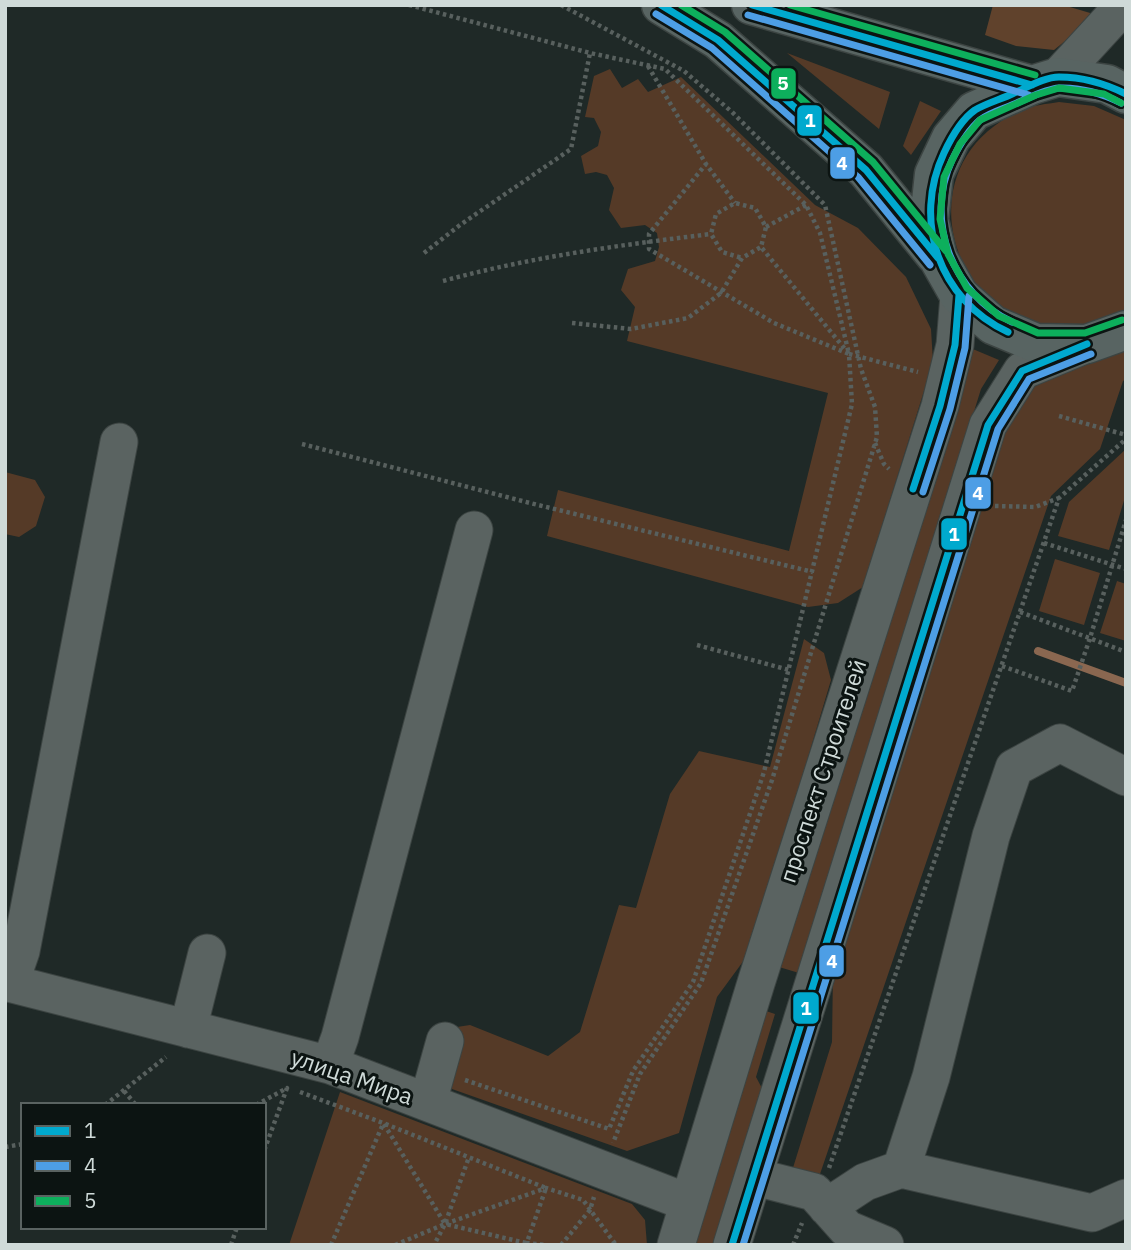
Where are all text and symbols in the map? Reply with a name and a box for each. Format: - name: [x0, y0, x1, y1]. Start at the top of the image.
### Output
- line badge: 5: [770, 67, 797, 100]
- text: 5: [777, 71, 789, 95]
- line badge: 1: [796, 104, 823, 137]
- text: 1: [804, 108, 816, 132]
- line badge: 4: [829, 146, 856, 180]
- text: 4: [836, 151, 848, 175]
- line badge: 4: [964, 476, 992, 510]
- text: 4: [972, 481, 984, 505]
- line badge: 1: [940, 517, 968, 551]
- text: 1: [948, 522, 960, 546]
- street label: проспект Строителей: [772, 655, 872, 886]
- line badge: 4: [818, 944, 845, 978]
- text: 4: [826, 949, 838, 973]
- line badge: 1: [792, 991, 820, 1025]
- text: 1: [800, 996, 812, 1020]
- street label: улица Мира: [287, 1041, 417, 1111]
- legend: [21, 1103, 266, 1229]
- text: 1: [84, 1116, 97, 1144]
- text: 4: [84, 1151, 97, 1179]
- text: 5: [84, 1186, 97, 1214]

